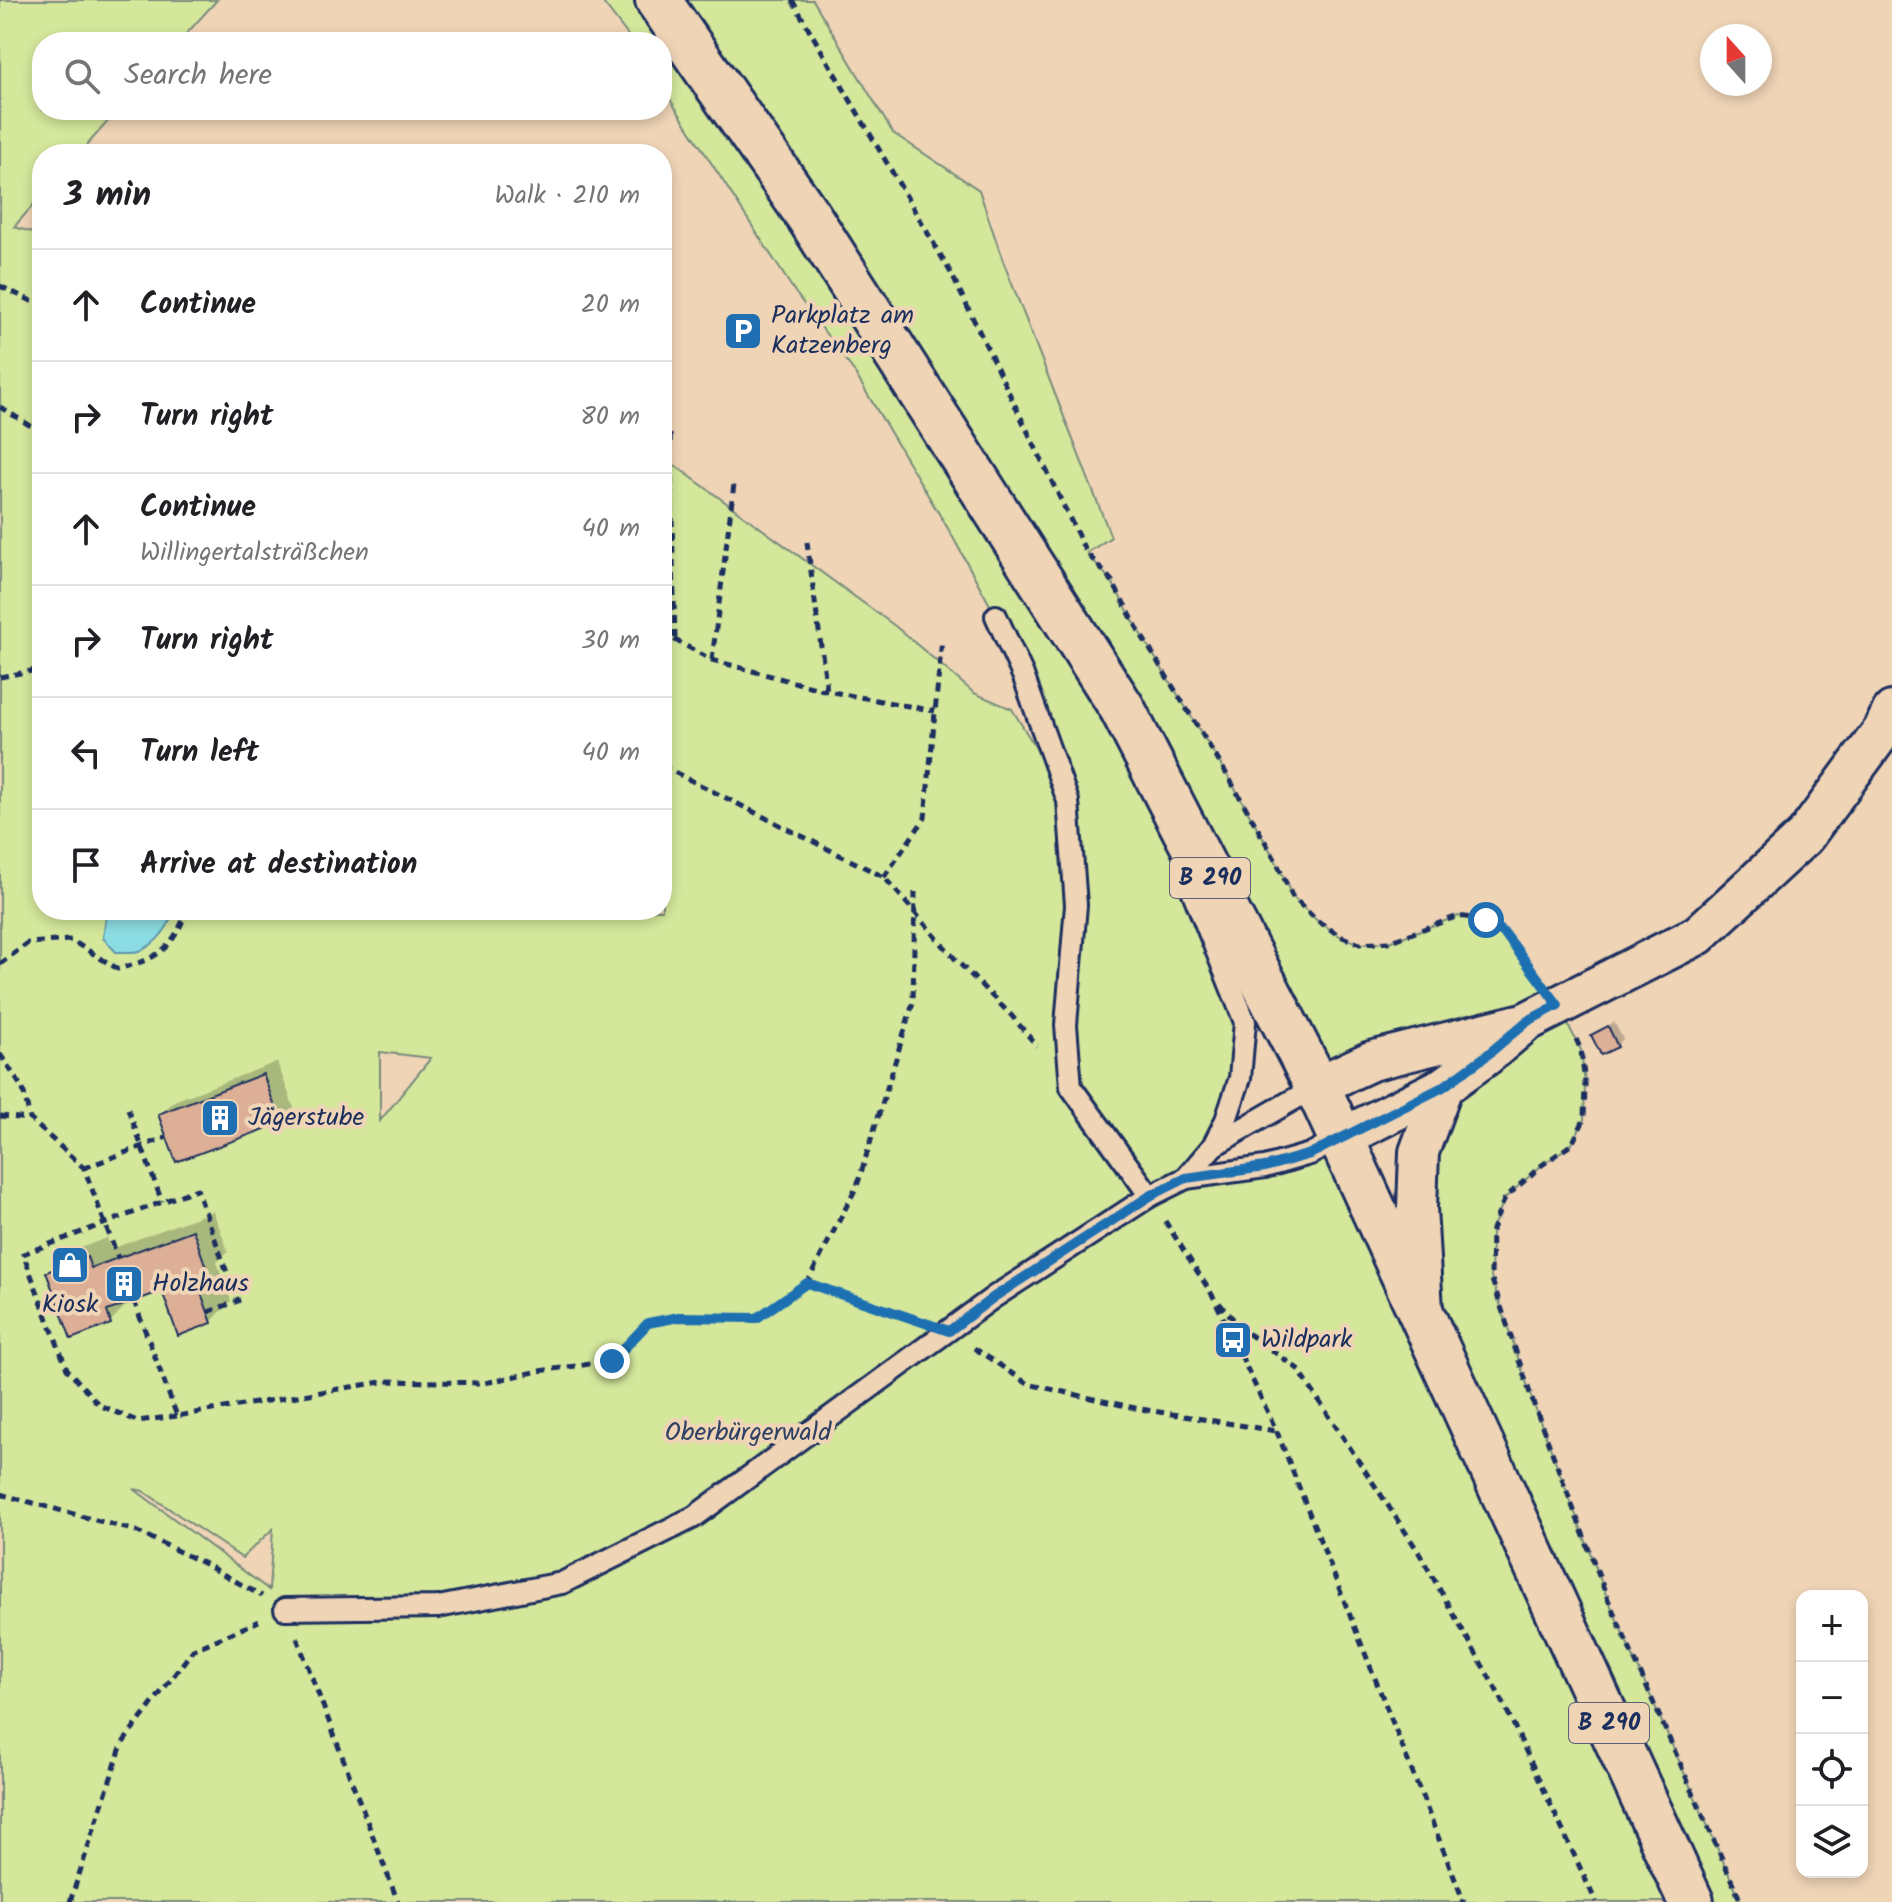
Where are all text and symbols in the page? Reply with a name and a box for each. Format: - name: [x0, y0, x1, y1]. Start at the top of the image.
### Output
- north arrow: [1700, 24, 1772, 96]
- search box: [32, 32, 672, 120]
- text: Search here: [124, 52, 272, 100]
- icon: search: [60, 54, 104, 98]
- text: 3 min: [64, 169, 151, 223]
- text: Walk · 210 m: [495, 175, 640, 217]
- text: Continue: [140, 281, 256, 329]
- icon: ahead: [64, 283, 108, 327]
- text: 20 m: [581, 284, 640, 326]
- place label: Parkplatz am Katzenberg: [771, 295, 914, 367]
- parking icon: Parkplatz am Katzenberg: [722, 310, 764, 352]
- text: Turn right: [140, 393, 273, 441]
- icon: right: [64, 395, 108, 439]
- text: 80 m: [580, 396, 640, 438]
- text: Continue: [140, 484, 256, 532]
- icon: ahead: [64, 507, 108, 551]
- text: 40 m: [582, 508, 640, 550]
- text: Willingertalsträßchen: [140, 532, 369, 574]
- text: Turn right: [140, 617, 273, 665]
- icon: right: [64, 619, 108, 663]
- text: 30 m: [581, 620, 640, 662]
- text: Turn left: [140, 729, 259, 777]
- icon: left: [64, 731, 108, 775]
- text: 40 m: [582, 732, 640, 774]
- text: Arrive at destination: [140, 841, 417, 889]
- icon: arrive: [64, 843, 108, 887]
- road number: B 290: [1170, 858, 1250, 898]
- route start: [1468, 902, 1504, 938]
- building icon: Jägerstube: [199, 1097, 241, 1139]
- place label: Jägerstube: [248, 1097, 364, 1139]
- shop icon: Kiosk: [49, 1244, 91, 1286]
- building icon: Holzhaus: [103, 1263, 145, 1305]
- place label: Holzhaus: [152, 1263, 249, 1305]
- place label: Kiosk: [42, 1284, 99, 1326]
- bus stop icon: Wildpark: [1212, 1319, 1254, 1361]
- place label: Wildpark: [1261, 1319, 1353, 1361]
- route end: [594, 1343, 630, 1379]
- park label: Oberbürgerwald: [665, 1412, 832, 1454]
- map controls: [1796, 1590, 1868, 1878]
- button: +: [1796, 1590, 1868, 1662]
- button: −: [1796, 1662, 1868, 1734]
- road number: B 290: [1569, 1703, 1649, 1743]
- button: locate: [1796, 1734, 1868, 1806]
- button: layers: [1796, 1806, 1868, 1878]

